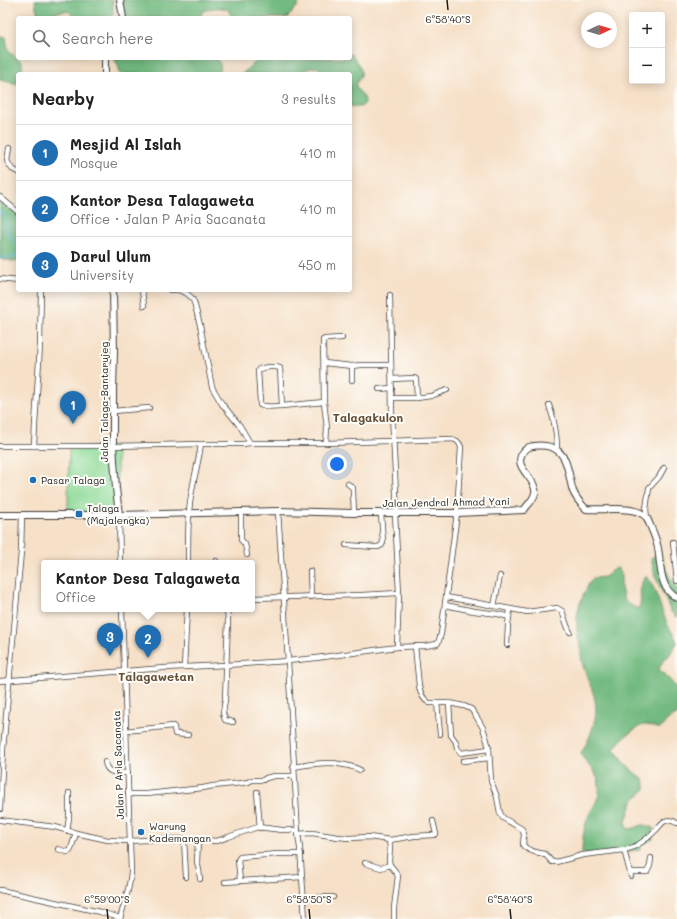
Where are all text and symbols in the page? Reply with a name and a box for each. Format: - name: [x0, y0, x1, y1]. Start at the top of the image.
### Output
- text: 6°58'40"S: [425, 12, 471, 26]
- north arrow: [581, 12, 617, 48]
- map controls: [629, 12, 665, 84]
- button: +: [629, 12, 665, 48]
- search box: [16, 16, 352, 60]
- icon: search: [30, 27, 52, 49]
- text: Search here: [62, 28, 153, 48]
- button: −: [629, 48, 665, 84]
- text: Nearby: [32, 87, 94, 109]
- text: 3 results: [281, 90, 336, 107]
- text: Mesjid Al Islah: [70, 134, 181, 154]
- text: 1: [42, 144, 48, 161]
- text: 410 m: [300, 144, 336, 161]
- text: Mosque: [70, 154, 118, 171]
- text: Kantor Desa Talagaweta: [70, 190, 254, 210]
- text: 2: [41, 200, 49, 217]
- text: 410 m: [300, 200, 336, 217]
- text: Office · Jalan P Aria Sacanata: [70, 210, 266, 227]
- text: Darul Ulum: [70, 246, 151, 266]
- text: 3: [41, 256, 49, 273]
- text: 450 m: [298, 256, 336, 273]
- text: University: [70, 266, 134, 283]
- street label: Jalan Talaga-Bantarujeg: [97, 342, 111, 462]
- pin: 1: [60, 391, 86, 424]
- district label: Talagakulon: [333, 409, 403, 425]
- your location: [327, 454, 347, 474]
- place label: Pasar Talaga: [41, 473, 105, 487]
- marker: Pasar Talaga: [28, 475, 38, 485]
- street label: Jalan Jendral Ahmad Yani: [382, 494, 510, 510]
- place label: Talaga (Majalengka): [87, 501, 149, 527]
- marker: Talaga (Majalengka): [74, 509, 84, 519]
- popup: [41, 560, 255, 612]
- text: Kantor Desa Talagaweta: [56, 568, 240, 588]
- text: Office: [56, 588, 96, 605]
- pin: 3: [97, 623, 123, 656]
- pin: 2: [135, 625, 161, 658]
- district label: Talagawetan: [118, 668, 194, 684]
- street label: Jalan P Aria Sacanata: [109, 710, 127, 820]
- place label: Warung Kademangan: [149, 819, 211, 845]
- marker: Warung Kademangan: [136, 827, 146, 837]
- text: 6°59'00"S: [84, 892, 130, 906]
- text: 6°58'50"S: [286, 892, 332, 906]
- text: 6°58'40"S: [487, 892, 533, 906]

